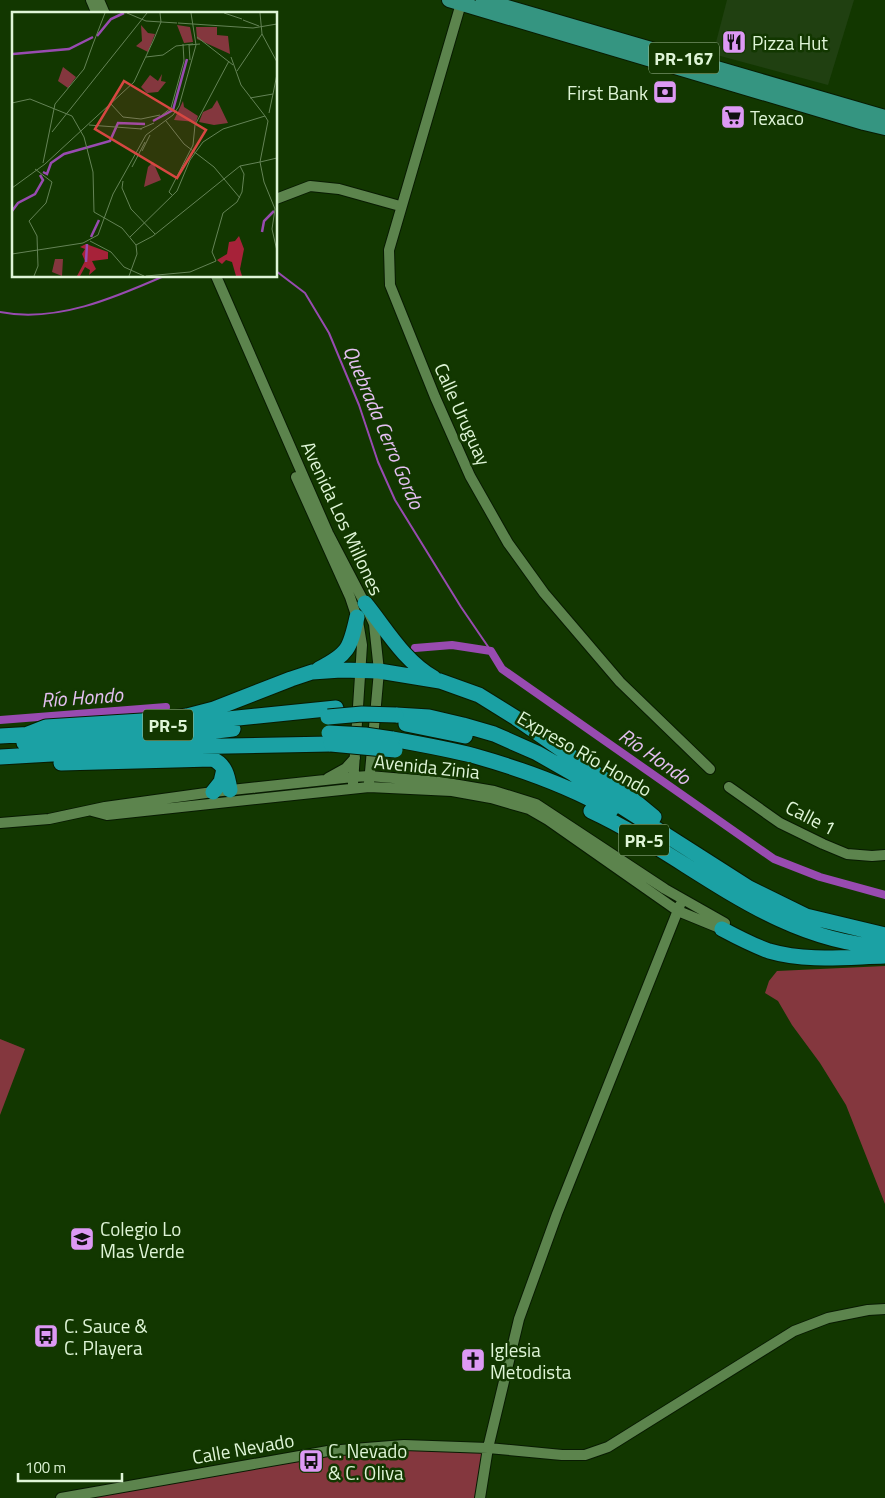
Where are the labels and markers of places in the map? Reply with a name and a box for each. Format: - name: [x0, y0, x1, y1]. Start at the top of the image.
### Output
- place label: Pizza Hut: [752, 28, 828, 57]
- restaurant icon: Pizza Hut: [721, 29, 747, 55]
- place label: First Bank: [567, 78, 648, 107]
- bank icon: First Bank: [652, 79, 678, 105]
- place label: Texaco: [750, 103, 804, 132]
- supermarket icon: Texaco: [720, 104, 746, 130]
- place label: Colegio Lo Mas Verde: [100, 1214, 185, 1265]
- school or university icon: Colegio Lo Mas Verde: [69, 1226, 95, 1252]
- place label: C. Sauce & C. Playera: [64, 1311, 148, 1362]
- bus stop icon: C. Sauce & C. Playera: [33, 1323, 59, 1349]
- place label: Iglesia Metodista: [490, 1335, 572, 1386]
- church icon: Iglesia Metodista: [460, 1347, 486, 1373]
- place label: C. Nevado & C. Oliva: [328, 1436, 407, 1487]
- bus stop icon: C. Nevado & C. Oliva: [298, 1448, 324, 1474]

